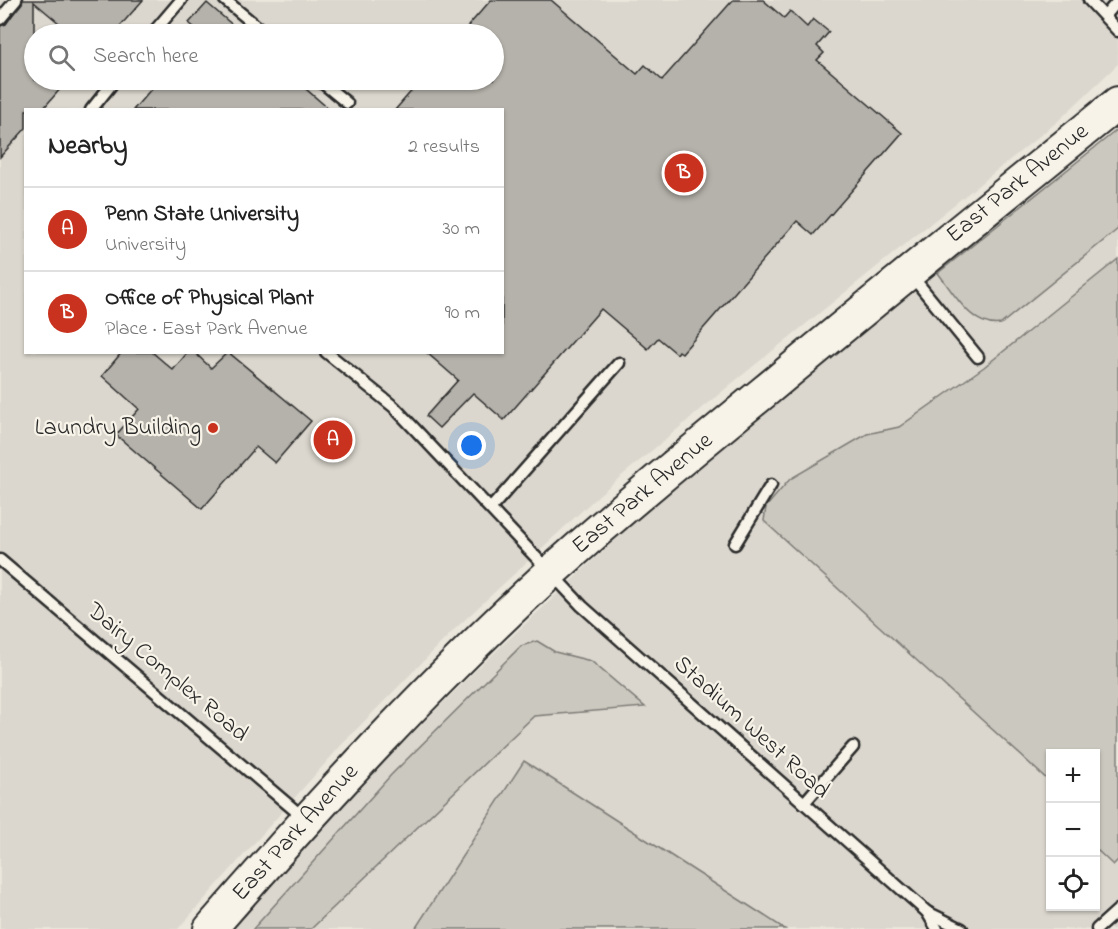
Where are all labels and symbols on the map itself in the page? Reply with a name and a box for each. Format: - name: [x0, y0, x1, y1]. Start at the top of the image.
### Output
- street label: East Park Avenue: [939, 115, 1097, 253]
- pin: B: [664, 150, 704, 195]
- place label: Laundry Building: [35, 411, 201, 447]
- pin: A: [314, 418, 352, 462]
- marker: Laundry Building: [206, 421, 220, 435]
- street label: East Park Avenue: [565, 424, 721, 564]
- your location: [457, 431, 486, 460]
- street label: Dairy Complex Road: [77, 594, 256, 752]
- street label: Stadium West Road: [665, 648, 838, 808]
- street label: East Park Avenue: [224, 756, 368, 910]

